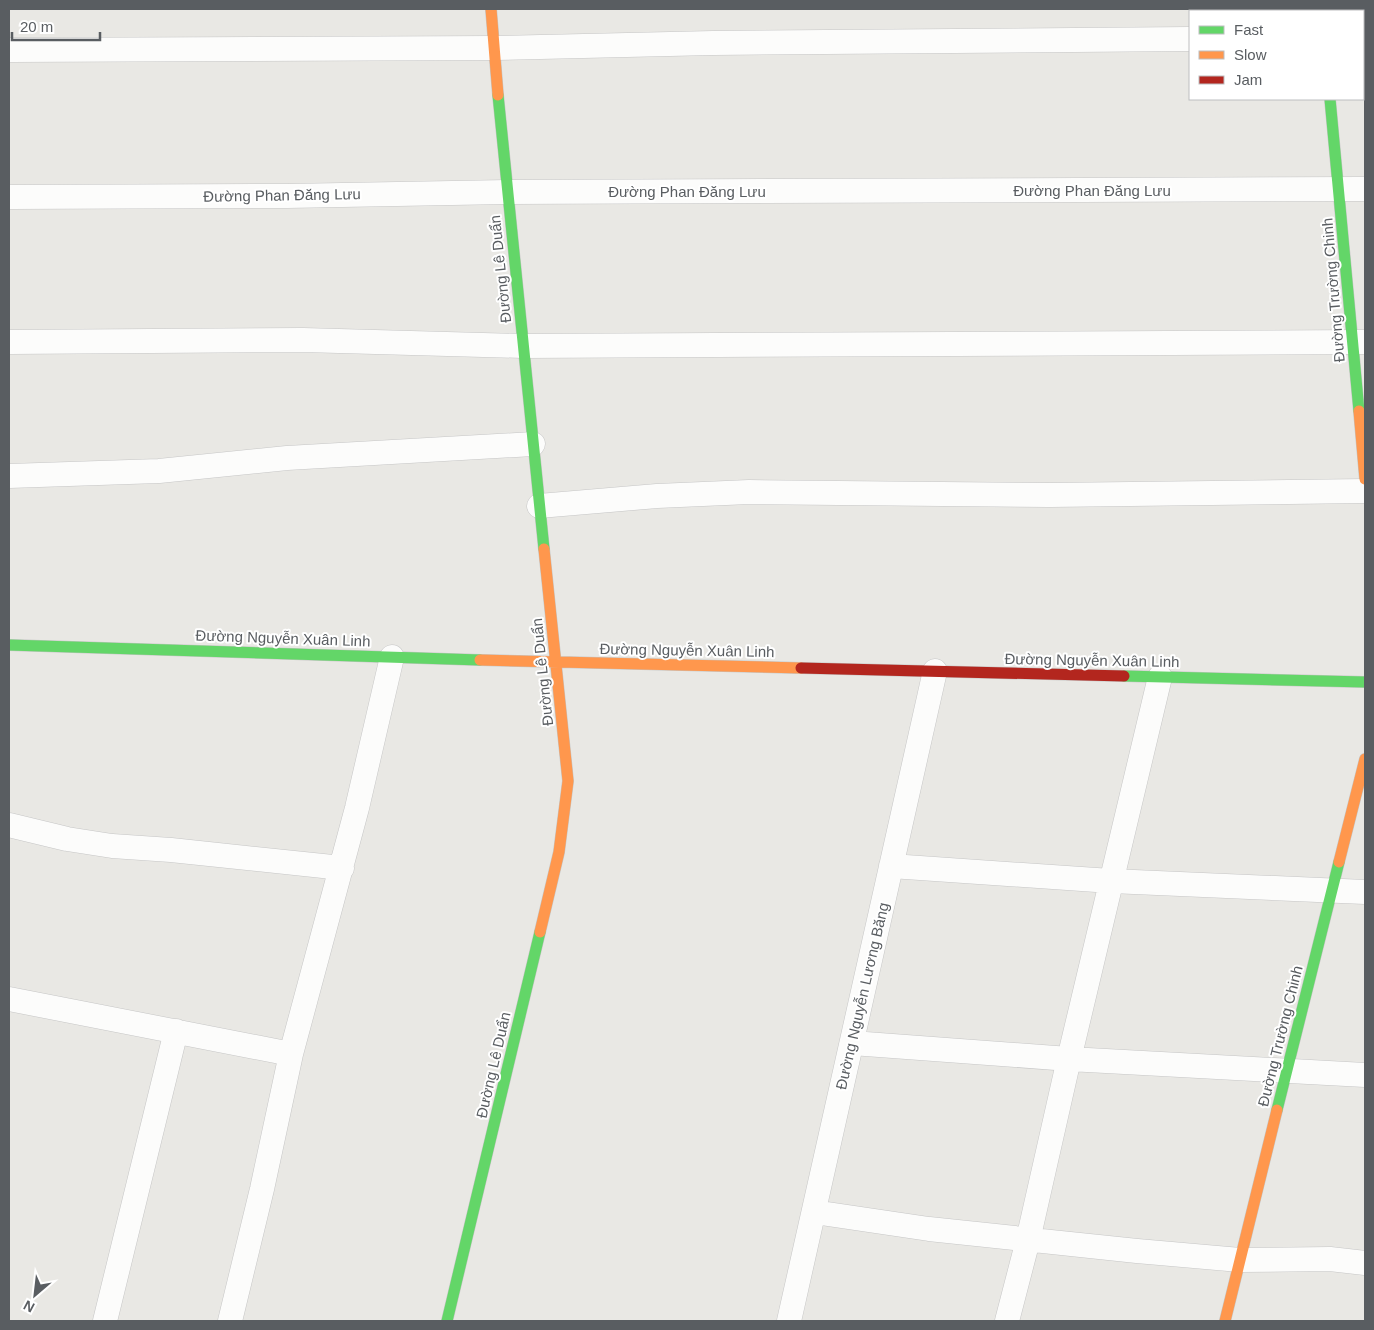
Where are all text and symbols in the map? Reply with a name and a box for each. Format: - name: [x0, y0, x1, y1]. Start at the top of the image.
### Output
- scale bar: [12, 10, 100, 42]
- legend: [1189, 10, 1364, 100]
- text: 20 m: [20, 18, 53, 35]
- text: Fast: [1234, 21, 1264, 38]
- text: Slow: [1234, 46, 1267, 63]
- text: Jam: [1234, 71, 1262, 88]
- street label: Đường Phan Đăng Lưu: [1013, 182, 1171, 199]
- street label: Đường Phan Đăng Lưu: [608, 183, 766, 200]
- street label: Đường Phan Đăng Lưu: [203, 185, 361, 205]
- street label: Đường Lê Duẩn: [486, 214, 514, 324]
- street label: Đường Trường Chinh: [1318, 217, 1348, 363]
- street label: Đường Lê Duẩn: [528, 617, 556, 727]
- street label: Đường Nguyễn Xuân Linh: [195, 626, 371, 650]
- street label: Đường Nguyễn Xuân Linh: [599, 640, 775, 660]
- street label: Đường Nguyễn Xuân Linh: [1004, 650, 1180, 670]
- street label: Đường Nguyễn Lương Băng: [832, 901, 892, 1091]
- street label: Đường Trường Chinh: [1254, 964, 1306, 1108]
- street label: Đường Lê Duẩn: [473, 1010, 513, 1120]
- north arrow: [10, 1270, 60, 1320]
- text: N: [21, 1297, 37, 1316]

